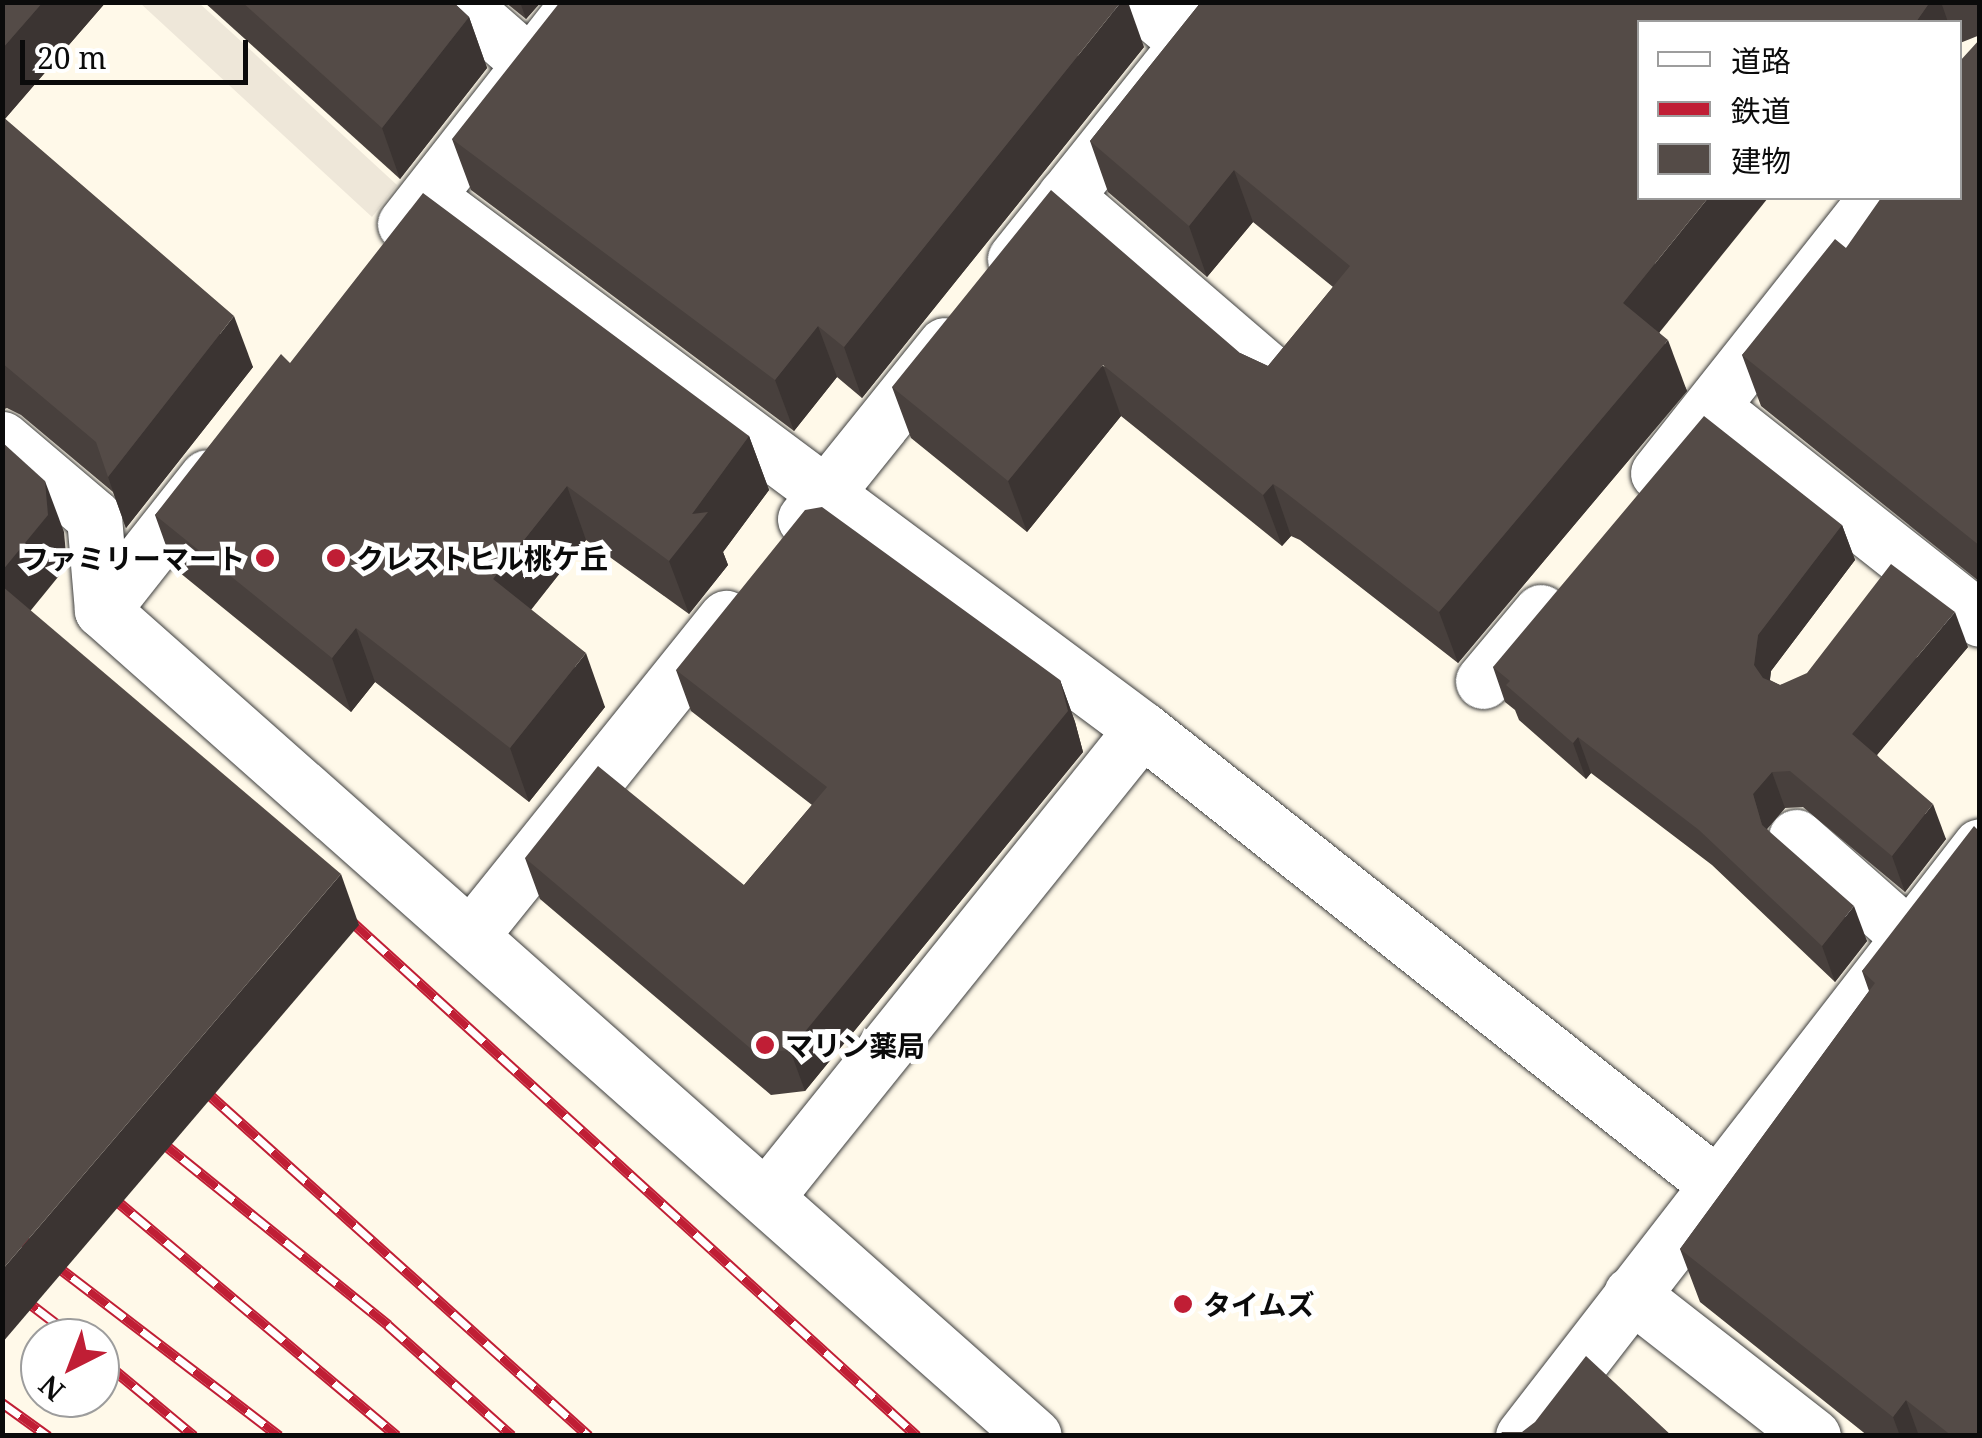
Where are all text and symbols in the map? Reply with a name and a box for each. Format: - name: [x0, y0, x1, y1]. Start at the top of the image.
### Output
- scale bar: [25, 20, 252, 82]
- legend: [1637, 20, 1962, 200]
- text: 20 m: [37, 37, 107, 78]
- text: 道路: [1731, 40, 1791, 81]
- text: 鉄道: [1731, 90, 1791, 131]
- text: 建物: [1731, 140, 1791, 181]
- place label: ファミリーマート: [21, 541, 245, 575]
- place label: クレストヒル桃ケ丘: [356, 541, 608, 575]
- marker: ファミリーマート: [254, 547, 276, 569]
- marker: クレストヒル桃ケ丘: [325, 547, 347, 569]
- place label: マリン薬局: [785, 1028, 925, 1062]
- marker: マリン薬局: [754, 1034, 776, 1056]
- place label: タイムズ: [1203, 1287, 1315, 1321]
- marker: タイムズ: [1172, 1293, 1194, 1315]
- north arrow: [20, 1318, 120, 1418]
- text: N: [30, 1367, 72, 1410]

